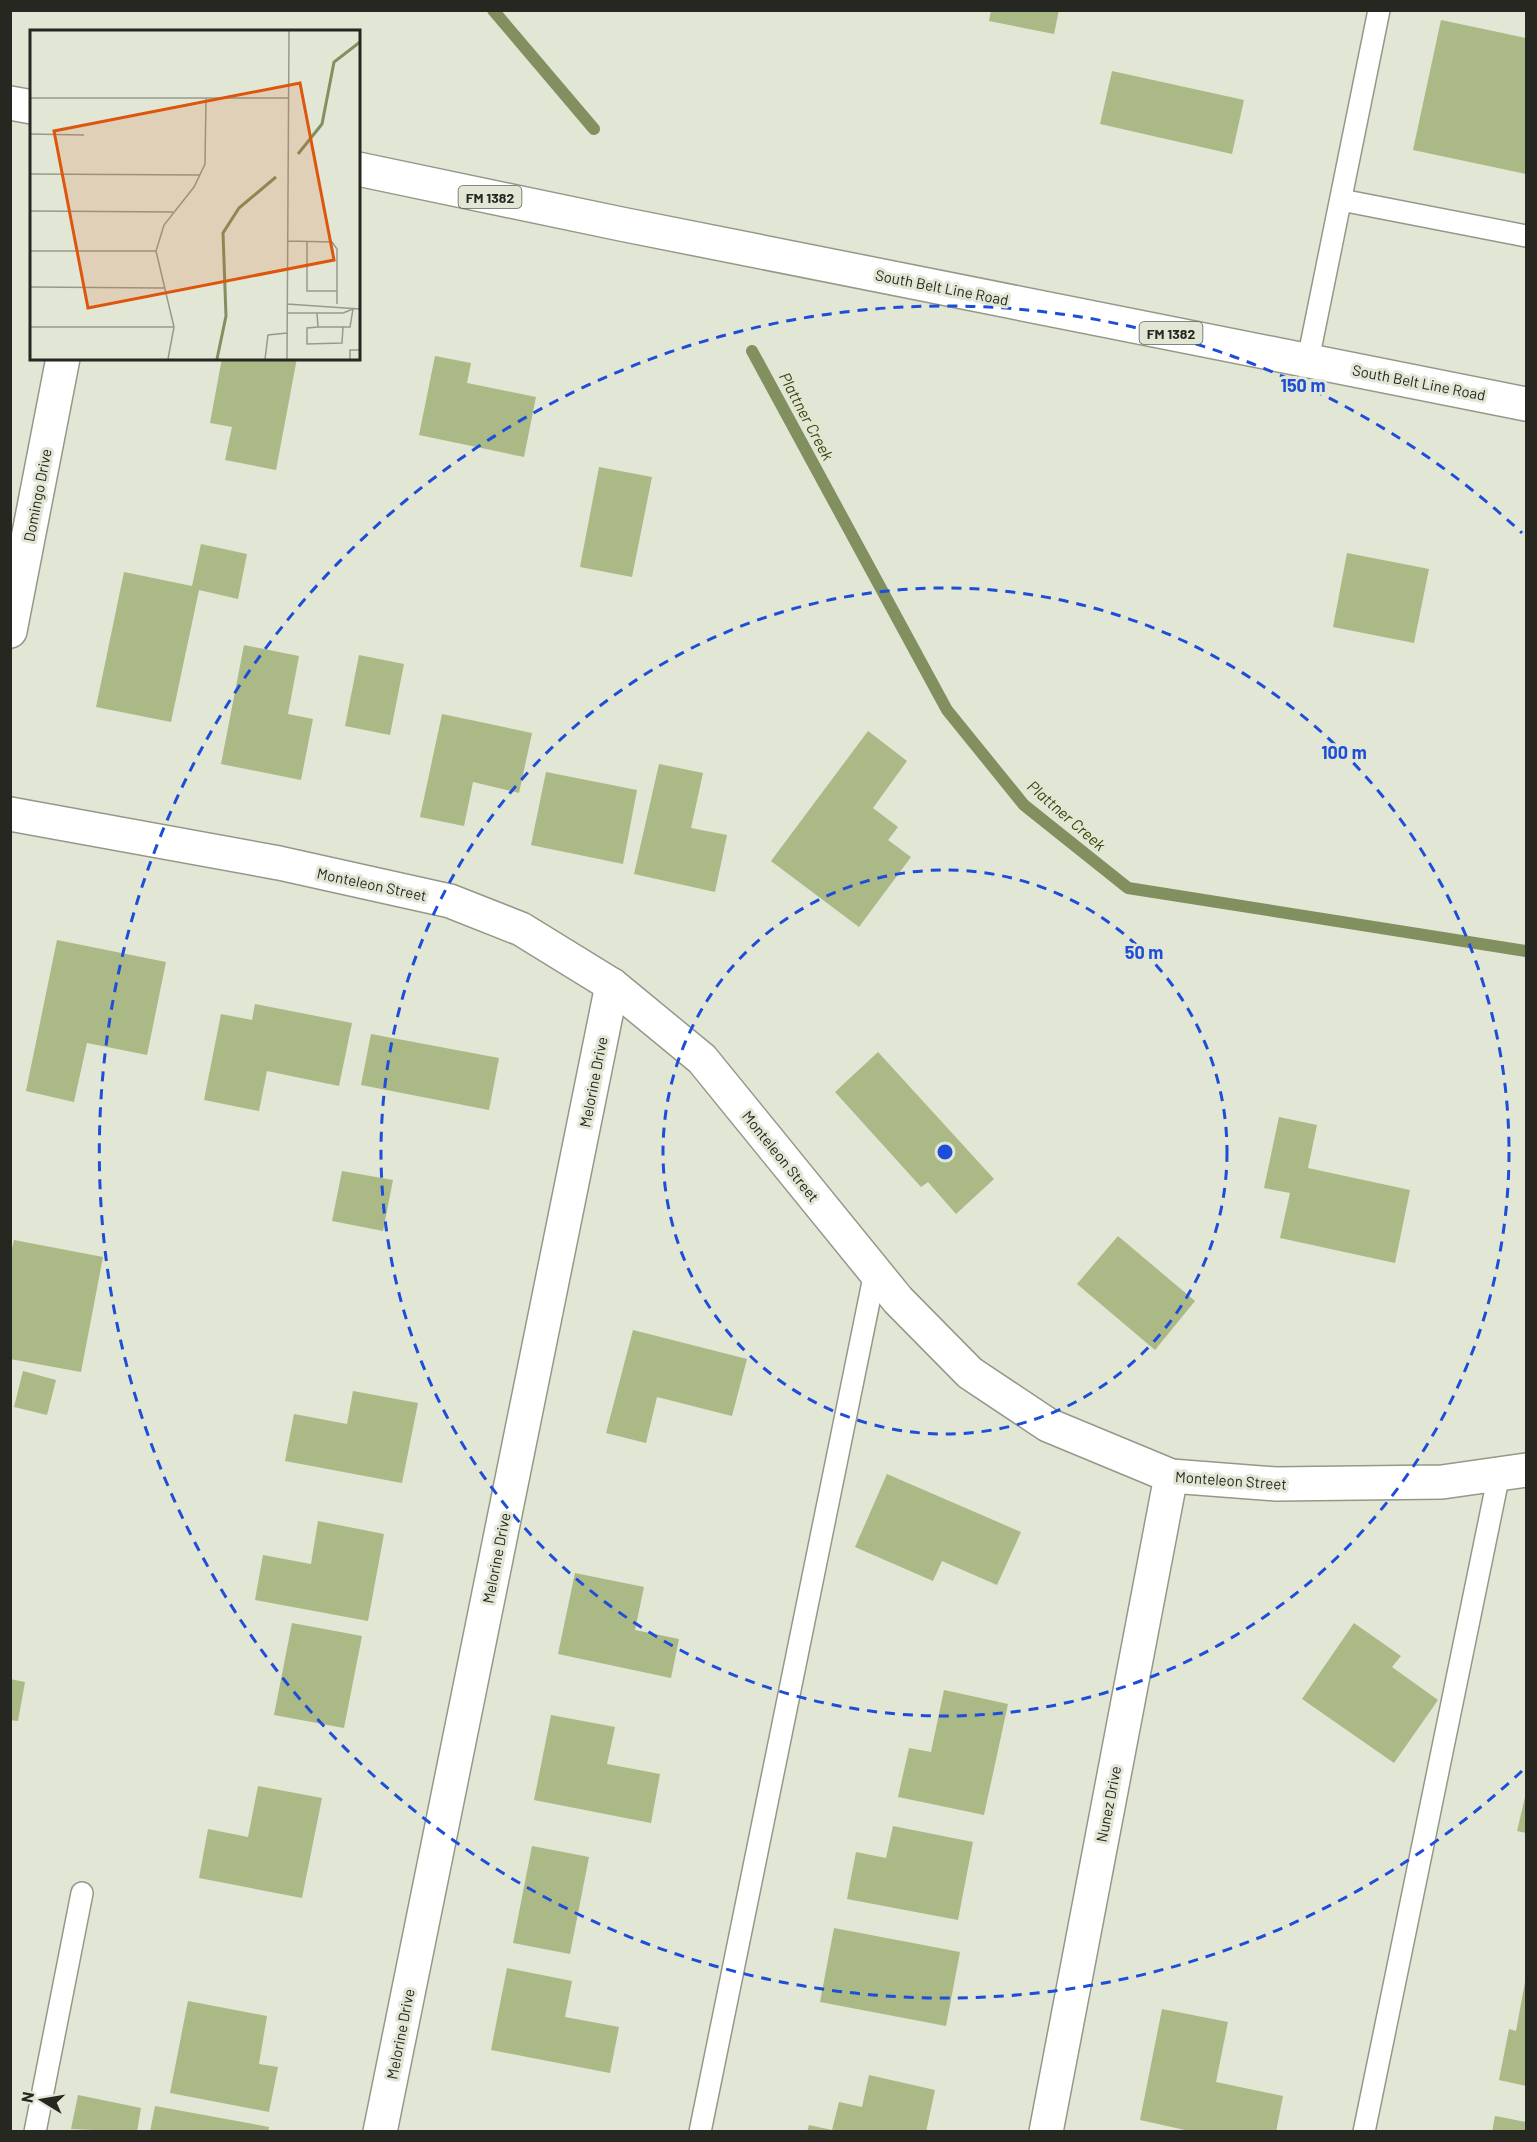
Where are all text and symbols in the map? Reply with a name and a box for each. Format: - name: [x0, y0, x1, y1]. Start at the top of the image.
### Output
- inset map: [30, 30, 360, 360]
- road number: FM 1382: [458, 186, 522, 208]
- street label: South Belt Line Road: [874, 265, 1010, 309]
- road number: FM 1382: [1140, 322, 1202, 344]
- street label: South Belt Line Road: [1351, 360, 1487, 404]
- water label: Plattner Creek: [776, 369, 838, 464]
- text: 150 m: [1281, 374, 1325, 396]
- street label: Domingo Drive: [19, 447, 55, 543]
- text: 100 m: [1321, 741, 1367, 763]
- water label: Plattner Creek: [1024, 776, 1110, 854]
- street label: Monteleon Street: [315, 864, 429, 904]
- text: 50 m: [1125, 941, 1163, 963]
- street label: Melorine Drive: [575, 1035, 611, 1129]
- street label: Monteleon Street: [739, 1107, 823, 1205]
- centre of rings: [935, 1142, 955, 1162]
- street label: Monteleon Street: [1175, 1467, 1287, 1493]
- street label: Melorine Drive: [478, 1511, 514, 1605]
- street label: Nunez Drive: [1092, 1764, 1124, 1844]
- street label: Melorine Drive: [382, 1987, 418, 2081]
- north arrow: [12, 2070, 72, 2130]
- text: N: [16, 2090, 37, 2104]

